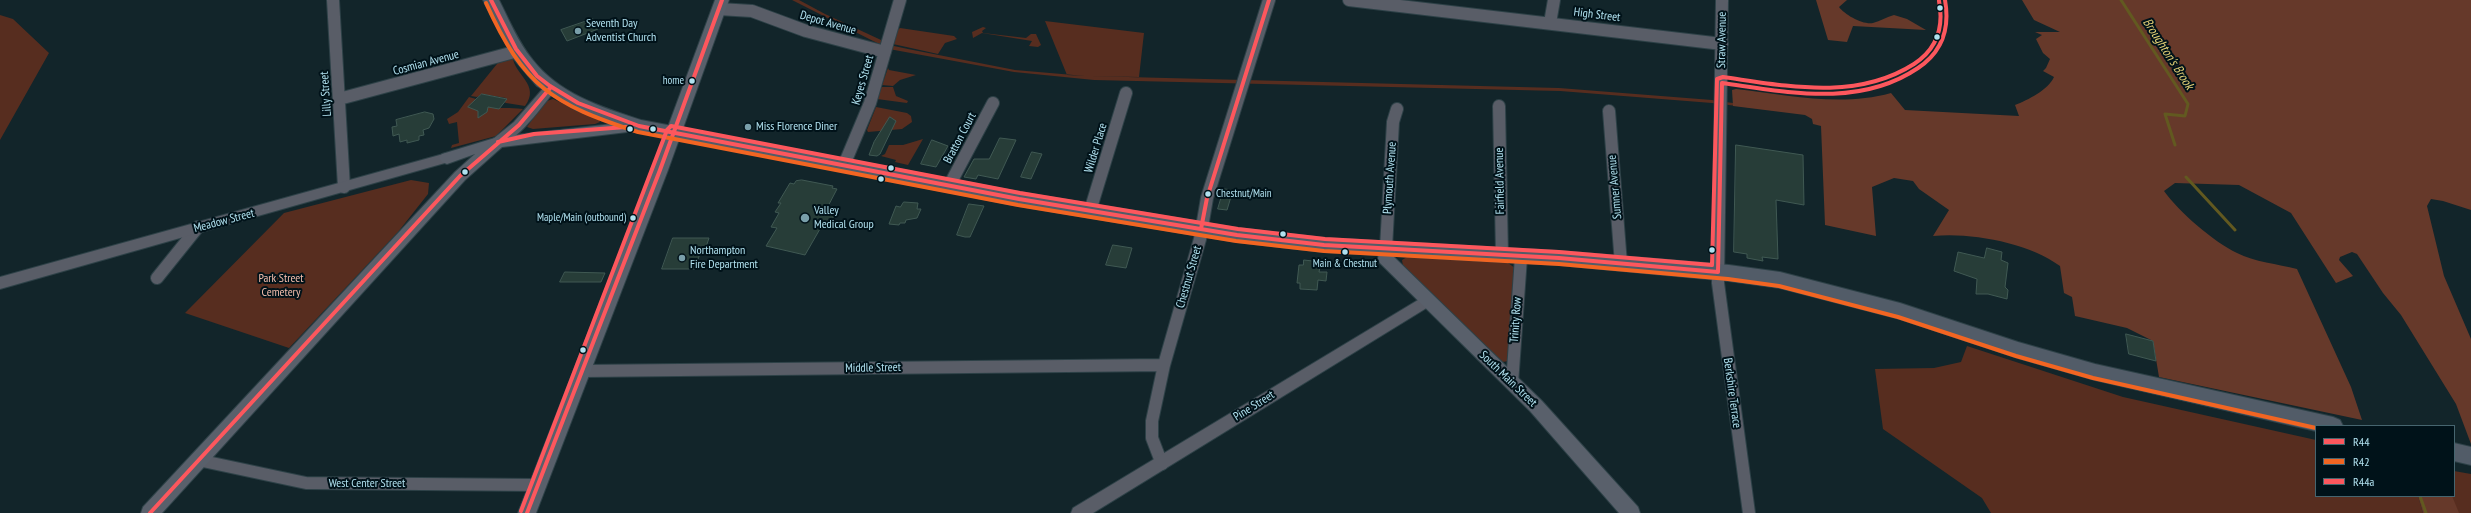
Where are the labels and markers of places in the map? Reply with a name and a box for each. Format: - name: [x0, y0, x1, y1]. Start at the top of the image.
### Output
- unlabelled marker: [1935, 3, 1945, 13]
- place label: Seventh Day Adventist Church: [586, 17, 656, 45]
- marker: Seventh Day Adventist Church: [573, 26, 583, 36]
- unlabelled marker: [1932, 32, 1942, 42]
- place label: home: [663, 74, 684, 88]
- marker: home: [687, 76, 697, 86]
- place label: Miss Florence Diner: [756, 120, 837, 134]
- marker: Miss Florence Diner: [743, 122, 753, 132]
- unlabelled marker: [625, 124, 635, 134]
- unlabelled marker: [648, 124, 658, 134]
- unlabelled marker: [886, 163, 896, 173]
- unlabelled marker: [460, 167, 470, 177]
- unlabelled marker: [876, 174, 886, 184]
- place label: Chestnut/Main: [1216, 187, 1272, 201]
- marker: Chestnut/Main: [1203, 189, 1213, 199]
- place label: Valley Medical Group: [814, 204, 874, 232]
- place label: Maple/Main (outbound): [537, 211, 626, 225]
- marker: Valley Medical Group: [799, 212, 811, 224]
- marker: Maple/Main (outbound): [628, 213, 638, 223]
- unlabelled marker: [1278, 229, 1288, 239]
- place label: Northampton Fire Department: [690, 244, 758, 272]
- unlabelled marker: [1707, 245, 1717, 255]
- marker: Main & Chestnut: [1340, 247, 1350, 257]
- marker: Northampton Fire Department: [677, 253, 687, 263]
- place label: Main & Chestnut: [1313, 257, 1377, 271]
- unlabelled marker: [578, 345, 588, 355]

